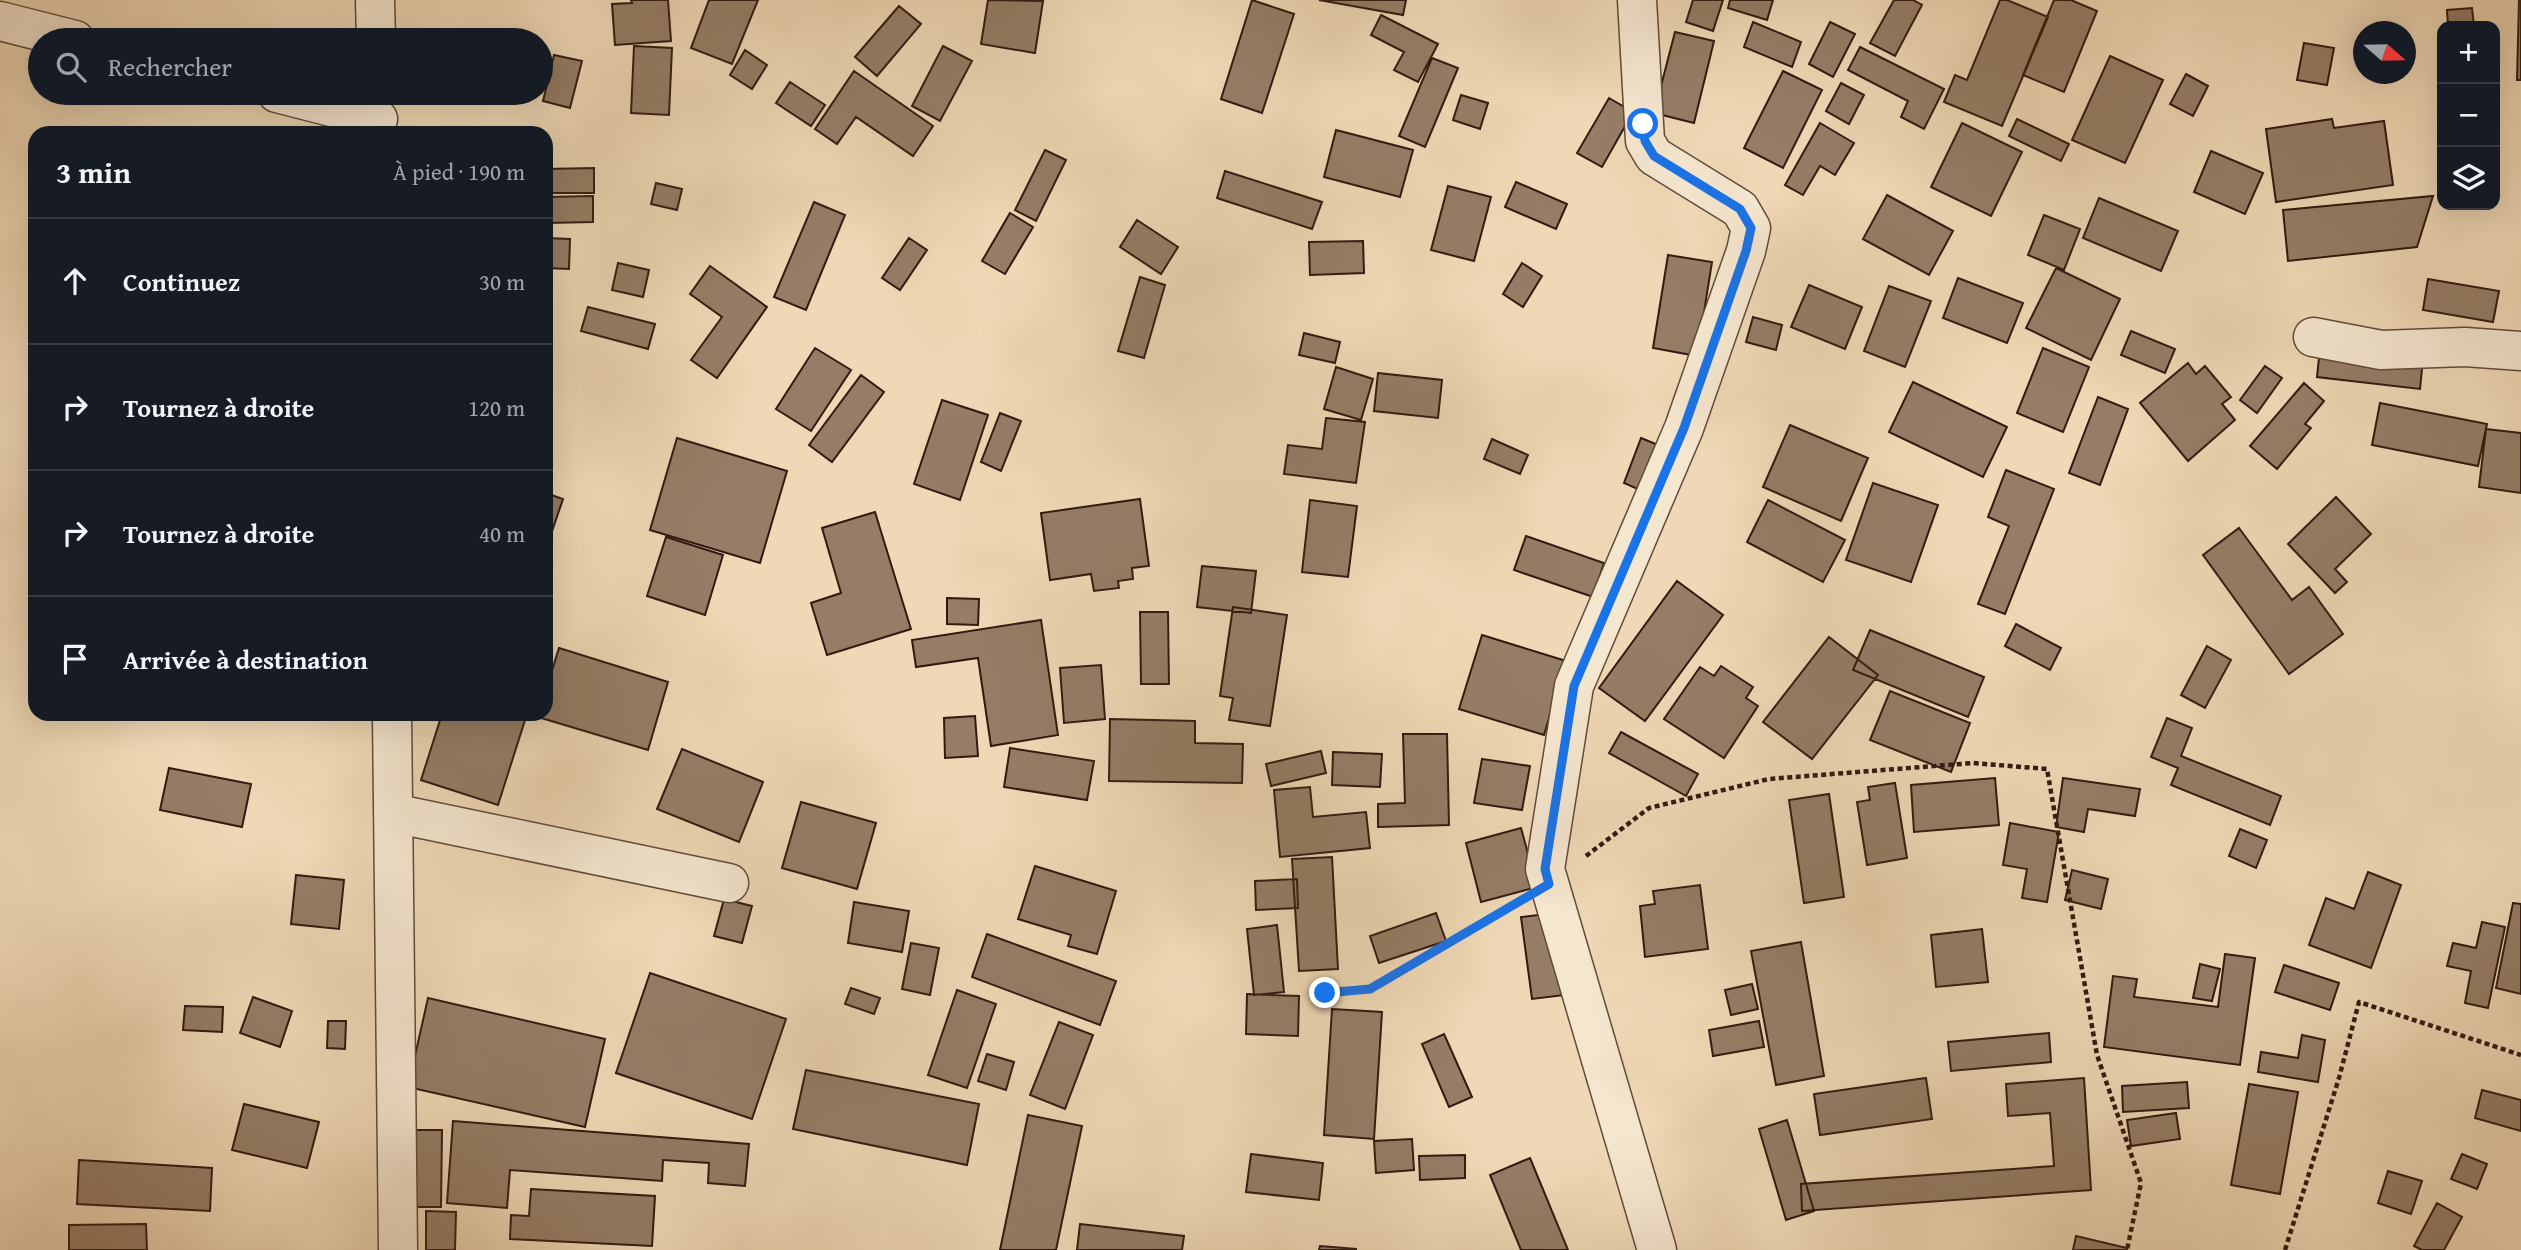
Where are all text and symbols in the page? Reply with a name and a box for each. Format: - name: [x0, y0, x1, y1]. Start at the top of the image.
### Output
- north arrow: [2353, 21, 2416, 84]
- map controls: [2437, 21, 2500, 210]
- button: +: [2437, 21, 2500, 84]
- search box: [28, 28, 553, 105]
- text: Rechercher: [108, 47, 232, 86]
- icon: search: [52, 48, 90, 86]
- button: −: [2437, 84, 2500, 147]
- route start: [1627, 108, 1658, 139]
- button: layers: [2437, 147, 2500, 210]
- text: 3 min: [56, 150, 131, 194]
- text: À pied · 190 m: [393, 155, 525, 188]
- icon: ahead: [56, 262, 94, 300]
- text: Continuez: [123, 262, 240, 301]
- text: 30 m: [479, 265, 525, 298]
- icon: right: [56, 388, 94, 426]
- text: Tournez à droite: [123, 388, 314, 427]
- text: 120 m: [468, 391, 525, 424]
- icon: right: [56, 514, 94, 552]
- text: Tournez à droite: [123, 514, 314, 553]
- text: 40 m: [479, 517, 525, 550]
- icon: arrive: [56, 640, 94, 678]
- text: Arrivée à destination: [123, 640, 368, 679]
- route end: [1309, 977, 1340, 1008]

